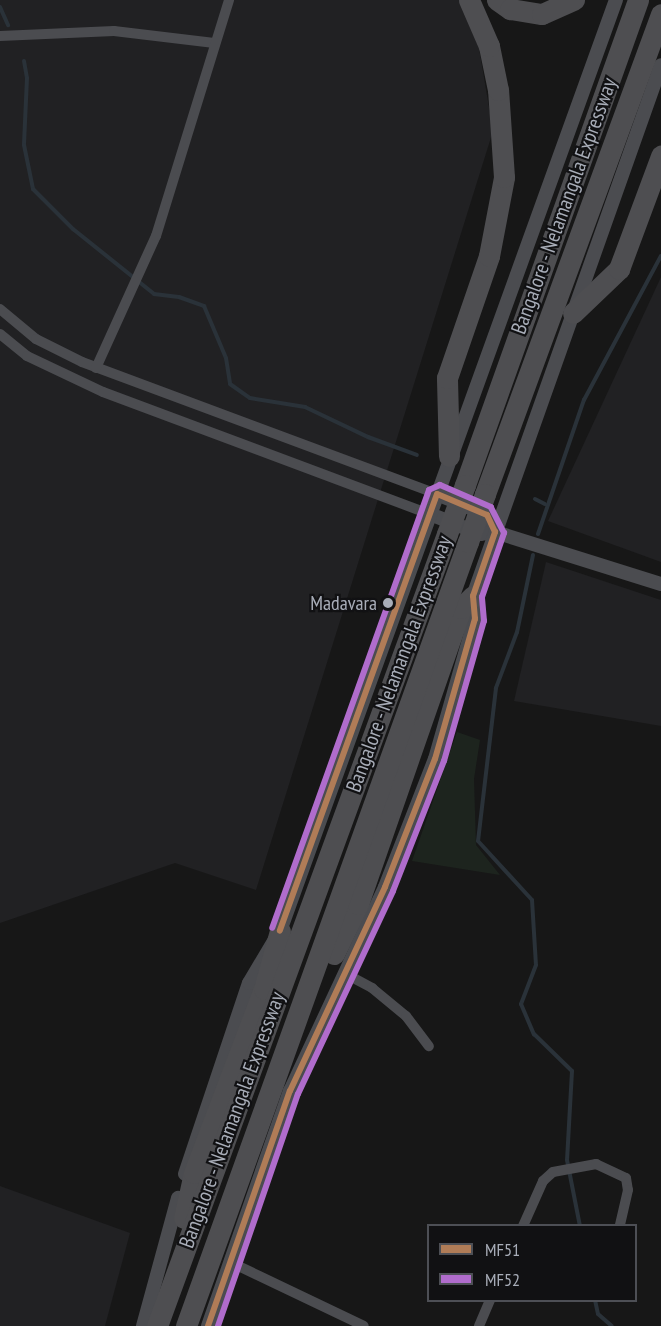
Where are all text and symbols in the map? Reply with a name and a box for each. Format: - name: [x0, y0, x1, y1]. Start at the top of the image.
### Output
- street label: Bangalore - Nelamangala Expressway: [506, 74, 622, 338]
- street label: Bangalore - Nelamangala Expressway: [341, 532, 457, 796]
- place label: Madavara: [310, 591, 377, 615]
- marker: Madavara: [382, 597, 394, 609]
- street label: Bangalore - Nelamangala Expressway: [174, 988, 290, 1252]
- legend: [427, 1224, 637, 1302]
- text: MF51: [485, 1238, 520, 1261]
- text: MF52: [485, 1268, 520, 1291]

